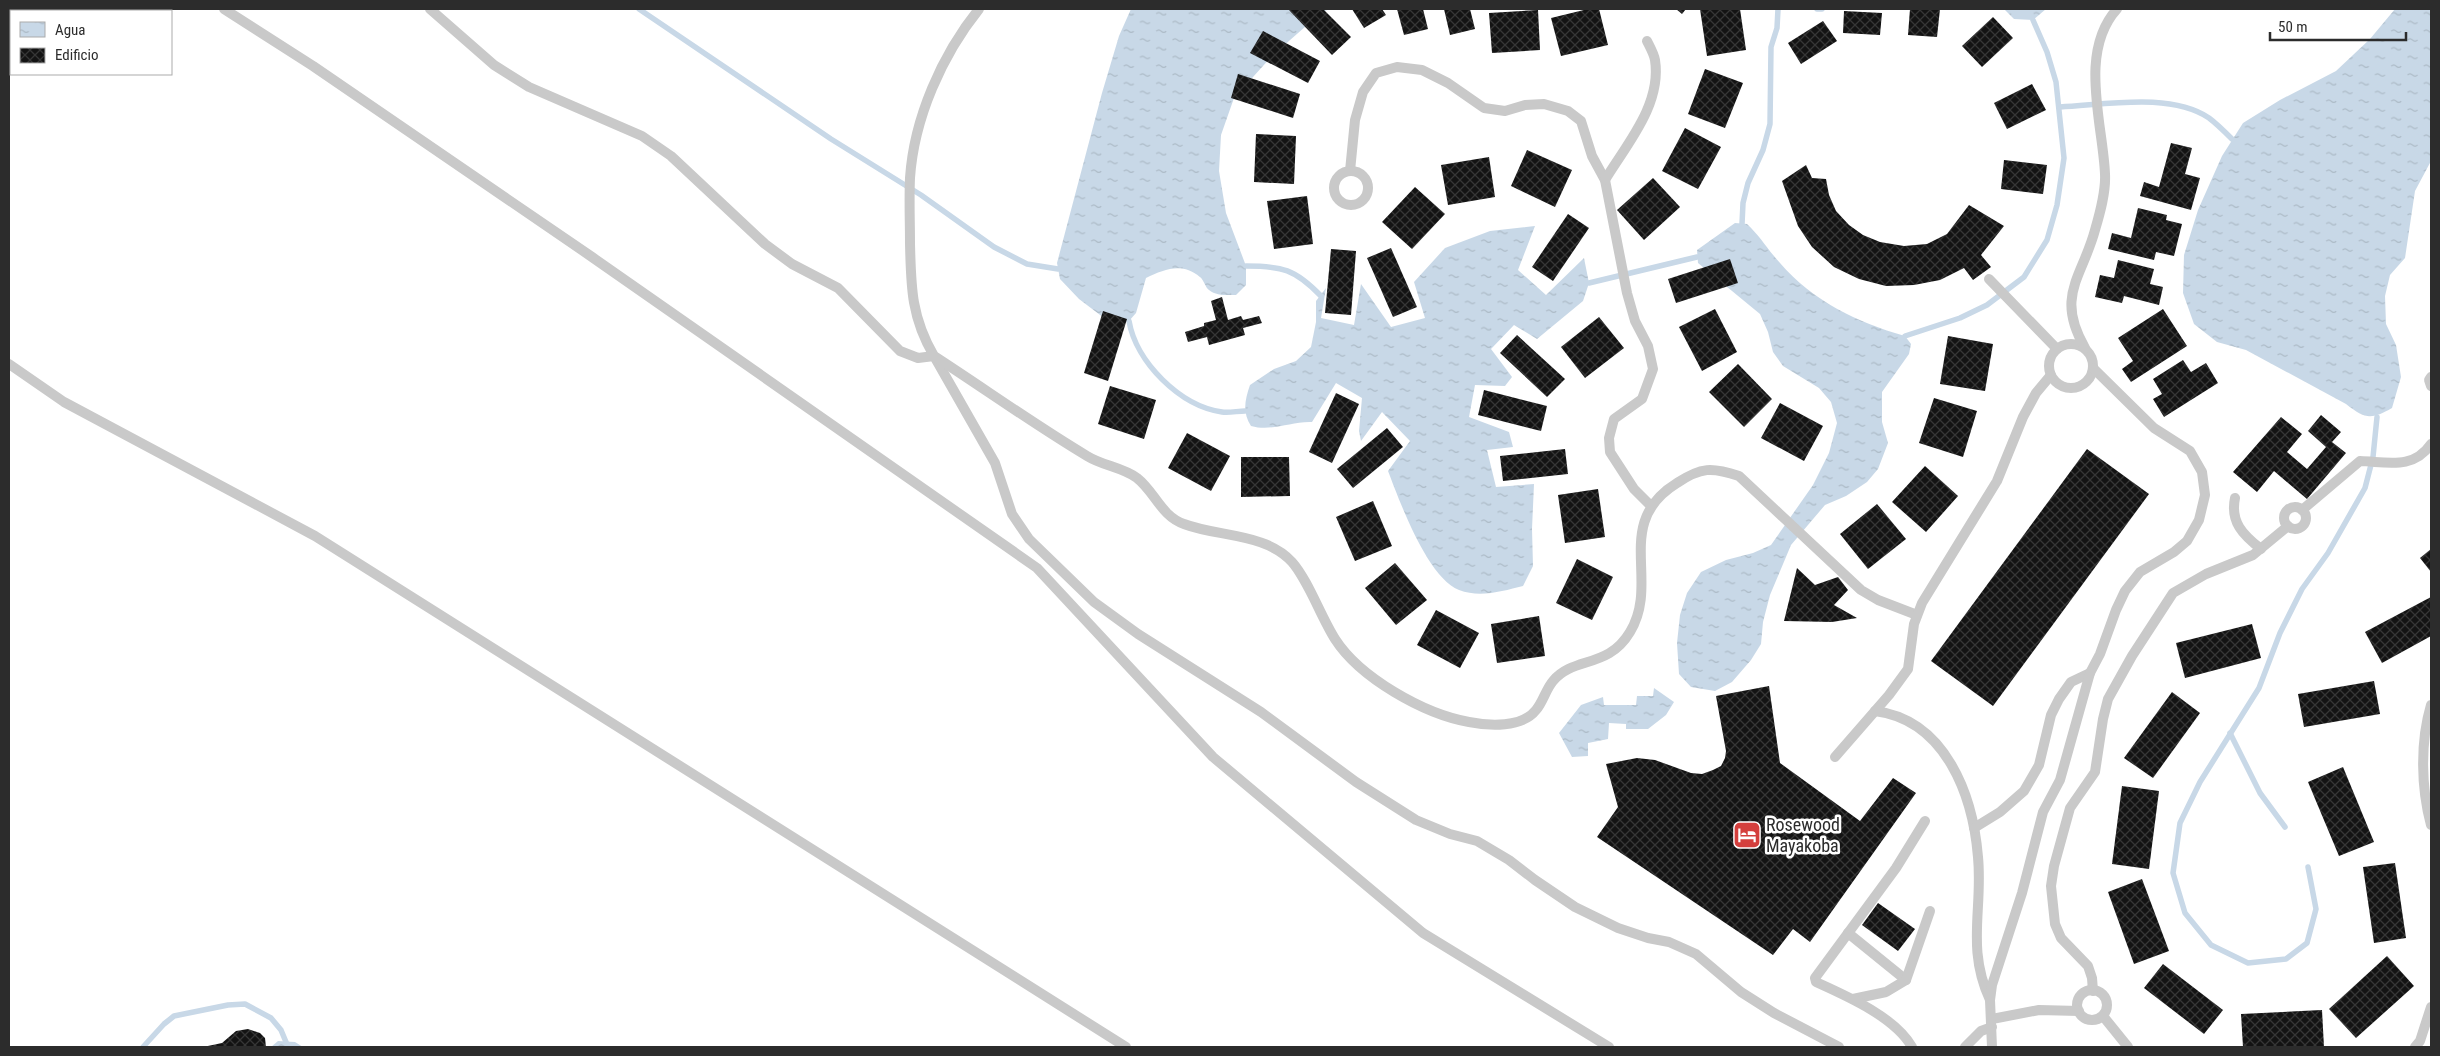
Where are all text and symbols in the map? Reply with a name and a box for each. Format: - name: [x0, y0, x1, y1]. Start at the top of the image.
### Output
- legend: [10, 10, 172, 75]
- scale bar: [2270, 10, 2406, 42]
- text: 50 m: [2278, 18, 2308, 36]
- text: Agua: [55, 21, 85, 39]
- text: Edificio: [55, 46, 98, 64]
- place label: Rosewood Mayakoba: [1766, 814, 1840, 856]
- hotel icon: Rosewood Mayakoba: [1732, 820, 1762, 850]

